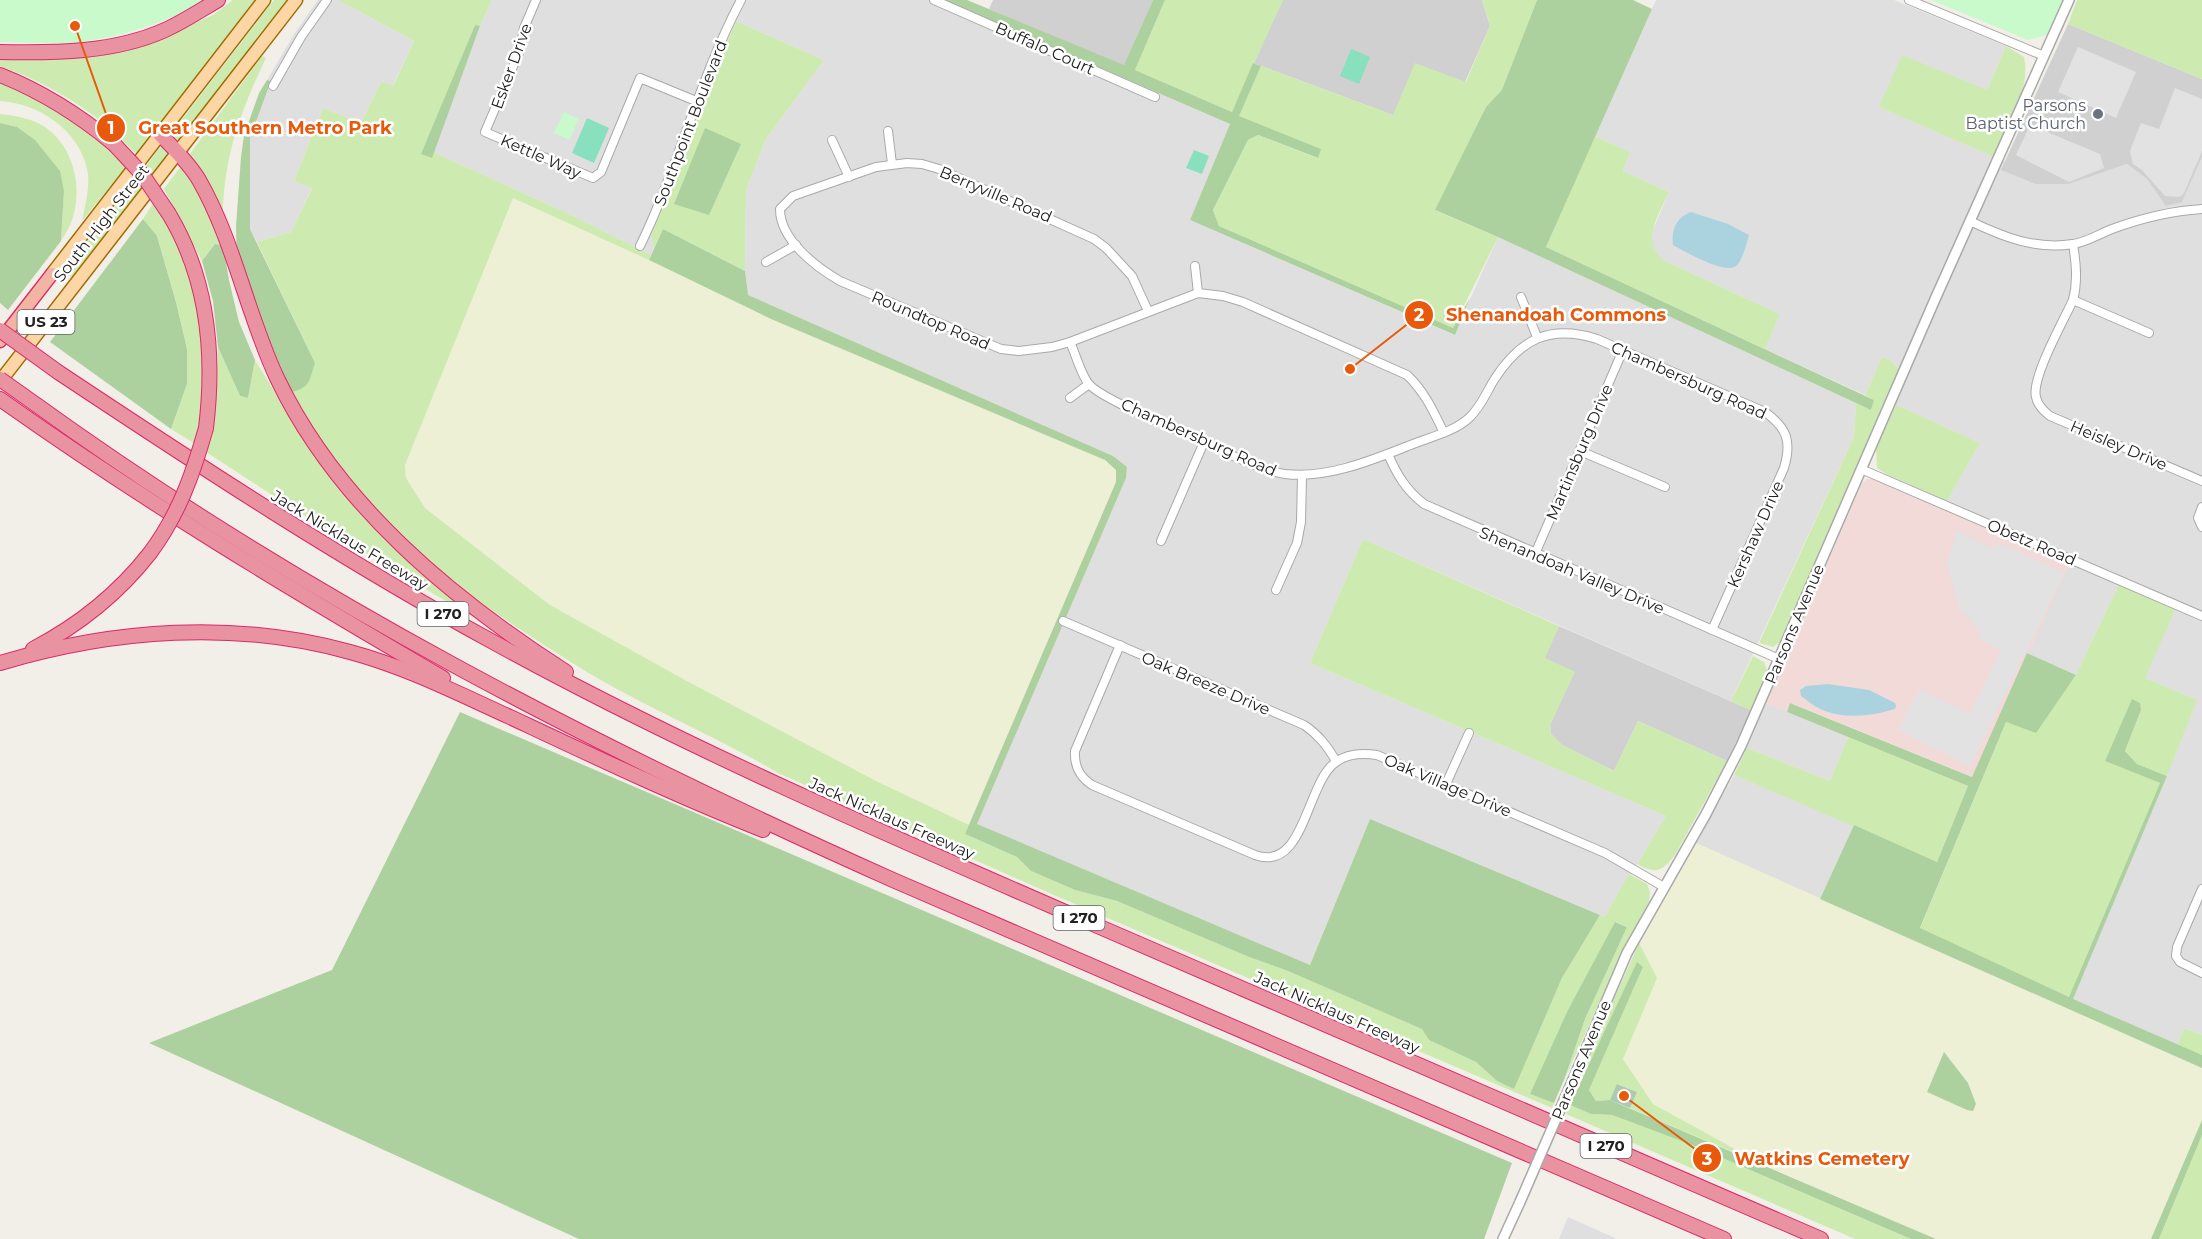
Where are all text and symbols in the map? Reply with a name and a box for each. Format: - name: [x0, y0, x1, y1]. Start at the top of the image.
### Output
- street label: Buffalo Court: [992, 18, 1098, 79]
- street label: Esker Drive: [487, 21, 536, 112]
- street label: Southpoint Boulevard: [650, 38, 731, 209]
- place label: Parsons Baptist Church: [1966, 96, 2086, 133]
- marker: Parsons Baptist Church: [2091, 107, 2105, 121]
- callout: Great Southern Metro Park: [96, 110, 404, 146]
- text: 1: [107, 117, 115, 139]
- text: Great Southern Metro Park: [138, 117, 392, 139]
- street label: Kettle Way: [498, 130, 584, 183]
- street label: South High Street: [50, 160, 153, 286]
- street label: Berryville Road: [937, 162, 1055, 227]
- street label: Roundtop Road: [869, 287, 993, 354]
- callout: Shenandoah Commons: [1404, 297, 1678, 333]
- text: 2: [1414, 304, 1425, 326]
- text: Shenandoah Commons: [1446, 304, 1667, 326]
- road number: US 23: [18, 310, 74, 334]
- street label: Chambersburg Road: [1608, 338, 1769, 423]
- street label: Martinsburg Drive: [1542, 381, 1617, 523]
- street label: Chambersburg Road: [1118, 395, 1279, 480]
- street label: Heisley Drive: [2067, 417, 2170, 474]
- street label: Kershaw Drive: [1723, 478, 1788, 591]
- street label: Jack Nicklaus Freeway: [267, 486, 432, 595]
- street label: Obetz Road: [1985, 515, 2079, 570]
- street label: Shenandoah Valley Drive: [1476, 523, 1667, 618]
- street label: Parsons Avenue: [1761, 562, 1828, 687]
- road number: I 270: [418, 602, 468, 626]
- street label: Oak Breeze Drive: [1139, 648, 1273, 719]
- street label: Oak Village Drive: [1381, 750, 1514, 821]
- street label: Jack Nicklaus Freeway: [805, 773, 978, 864]
- road number: I 270: [1054, 906, 1104, 930]
- street label: Jack Nicklaus Freeway: [1250, 967, 1423, 1058]
- street label: Parsons Avenue: [1548, 998, 1615, 1123]
- road number: I 270: [1580, 1134, 1632, 1158]
- callout: Watkins Cemetery: [1692, 1140, 1921, 1176]
- text: 3: [1701, 1148, 1713, 1170]
- text: Watkins Cemetery: [1735, 1148, 1910, 1170]

